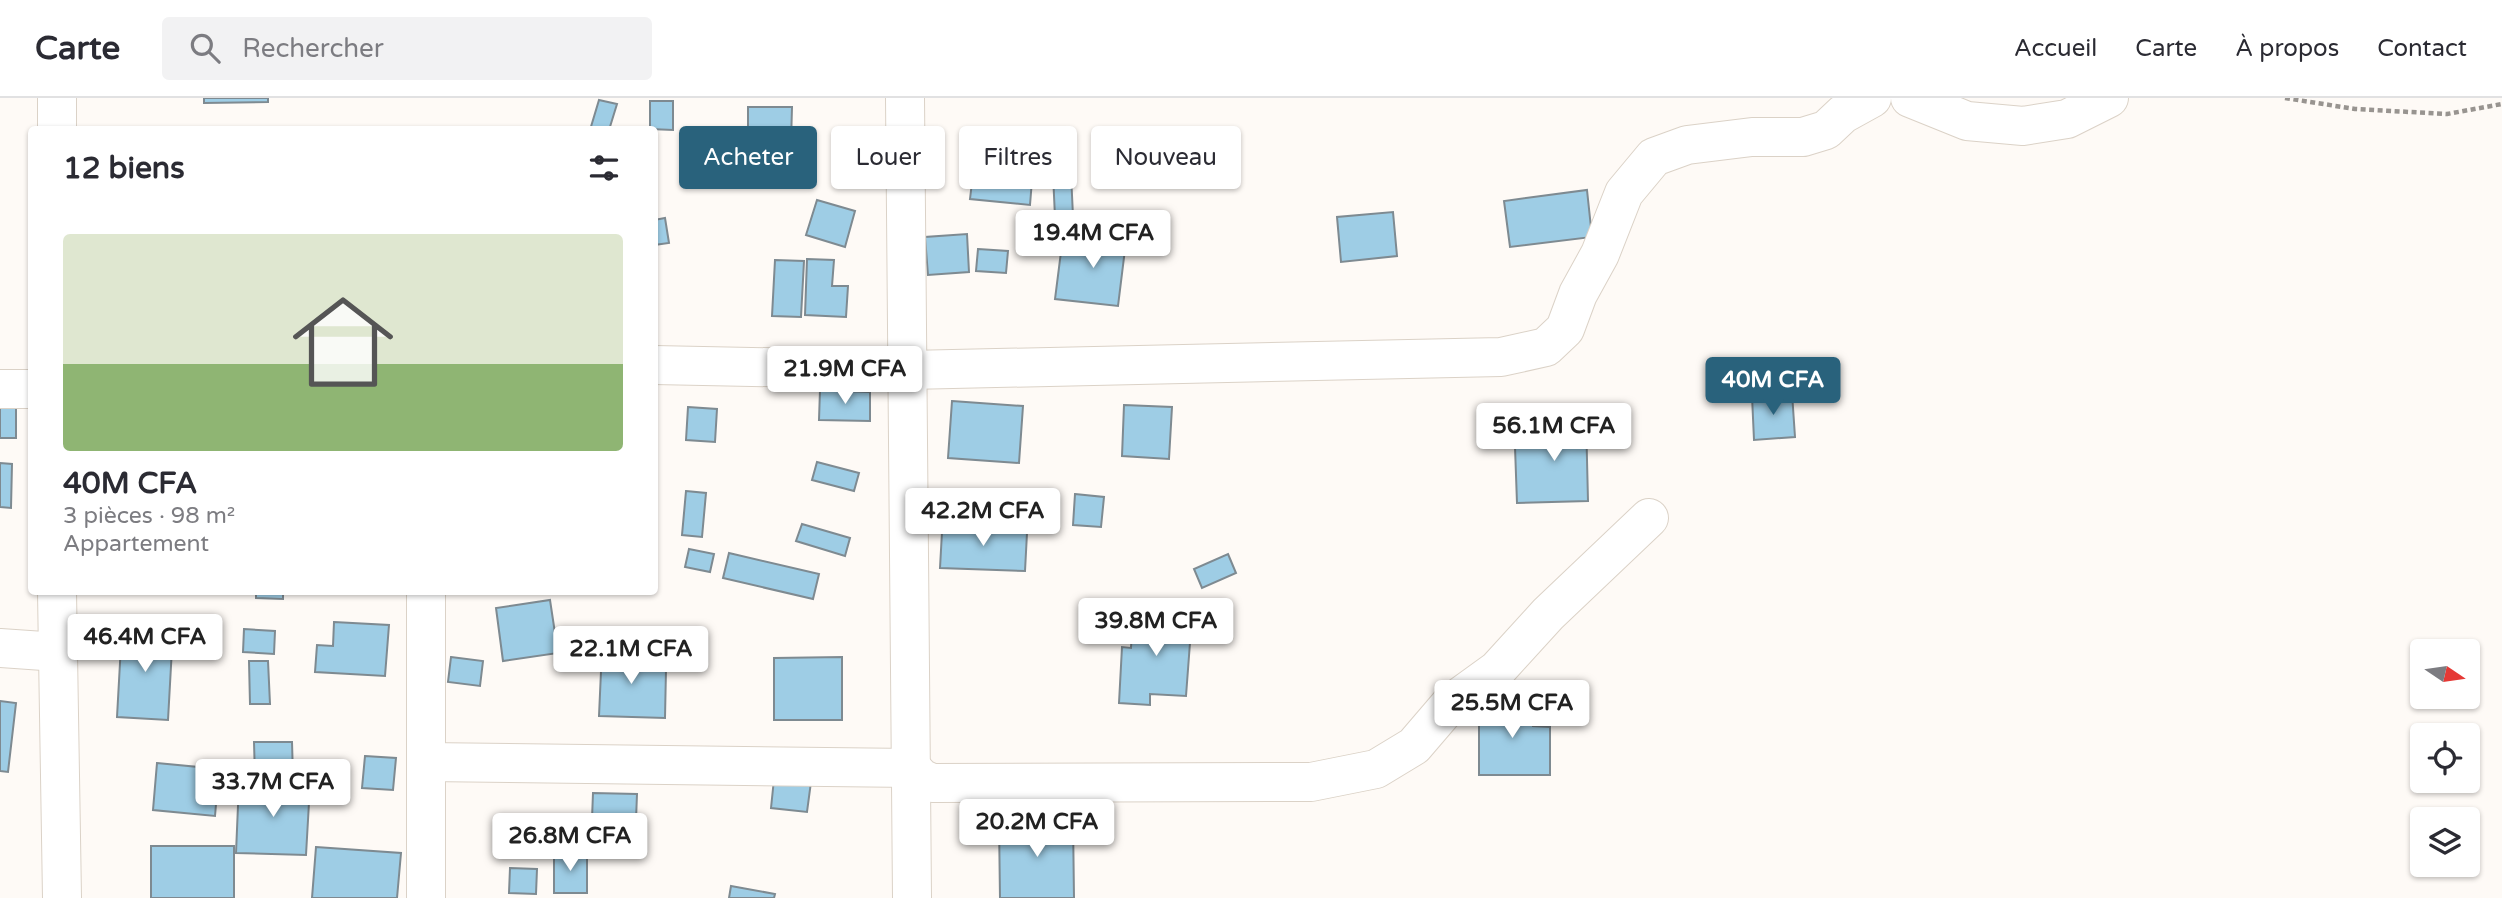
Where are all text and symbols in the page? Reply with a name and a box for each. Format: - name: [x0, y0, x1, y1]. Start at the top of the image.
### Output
- search box: [162, 17, 652, 80]
- text: Carte: [35, 29, 120, 68]
- icon: search: [186, 29, 224, 67]
- text: Rechercher: [242, 33, 384, 64]
- text: Accueil: [2014, 34, 2097, 63]
- text: Carte: [2135, 34, 2197, 63]
- text: À propos: [2235, 34, 2339, 63]
- text: Contact: [2377, 34, 2467, 63]
- chip: Acheter: [679, 126, 817, 189]
- chip: Louer: [831, 126, 945, 189]
- chip: Filtres: [959, 126, 1077, 189]
- chip: Nouveau: [1091, 126, 1241, 189]
- icon: filters: [585, 149, 623, 187]
- text: 12 biens: [63, 150, 185, 187]
- pin: 19.4M CFA: [1013, 211, 1173, 270]
- text: 19.4M CFA: [1032, 219, 1154, 247]
- icon: home: [280, 279, 406, 405]
- pin: 21.9M CFA: [765, 346, 925, 406]
- text: 21.9M CFA: [783, 355, 907, 383]
- pin: 40M CFA: [1708, 358, 1838, 417]
- text: 40M CFA: [1721, 366, 1825, 394]
- pin: 56.1M CFA: [1474, 404, 1634, 463]
- text: 56.1M CFA: [1492, 412, 1616, 440]
- text: 40M CFA: [63, 465, 197, 502]
- pin: 42.2M CFA: [903, 489, 1063, 548]
- text: 42.2M CFA: [921, 497, 1045, 525]
- text: 3 pièces · 98 m²: [63, 502, 235, 530]
- text: Appartement: [63, 530, 209, 558]
- pin: 39.8M CFA: [1076, 598, 1236, 658]
- text: 39.8M CFA: [1094, 607, 1218, 635]
- pin: 46.4M CFA: [65, 614, 225, 674]
- text: 46.4M CFA: [84, 623, 206, 651]
- pin: 22.1M CFA: [551, 626, 711, 686]
- text: 22.1M CFA: [569, 635, 693, 663]
- north arrow: [2410, 639, 2480, 709]
- map controls: [2410, 639, 2480, 877]
- pin: 25.5M CFA: [1432, 680, 1592, 740]
- text: 25.5M CFA: [1450, 689, 1574, 717]
- button: locate: [2410, 723, 2480, 793]
- pin: 33.7M CFA: [193, 760, 353, 819]
- text: 33.7M CFA: [211, 768, 335, 796]
- pin: 20.2M CFA: [957, 800, 1117, 859]
- button: layers: [2410, 807, 2480, 877]
- text: 20.2M CFA: [975, 808, 1099, 836]
- pin: 26.8M CFA: [490, 814, 650, 873]
- text: 26.8M CFA: [508, 822, 632, 850]

